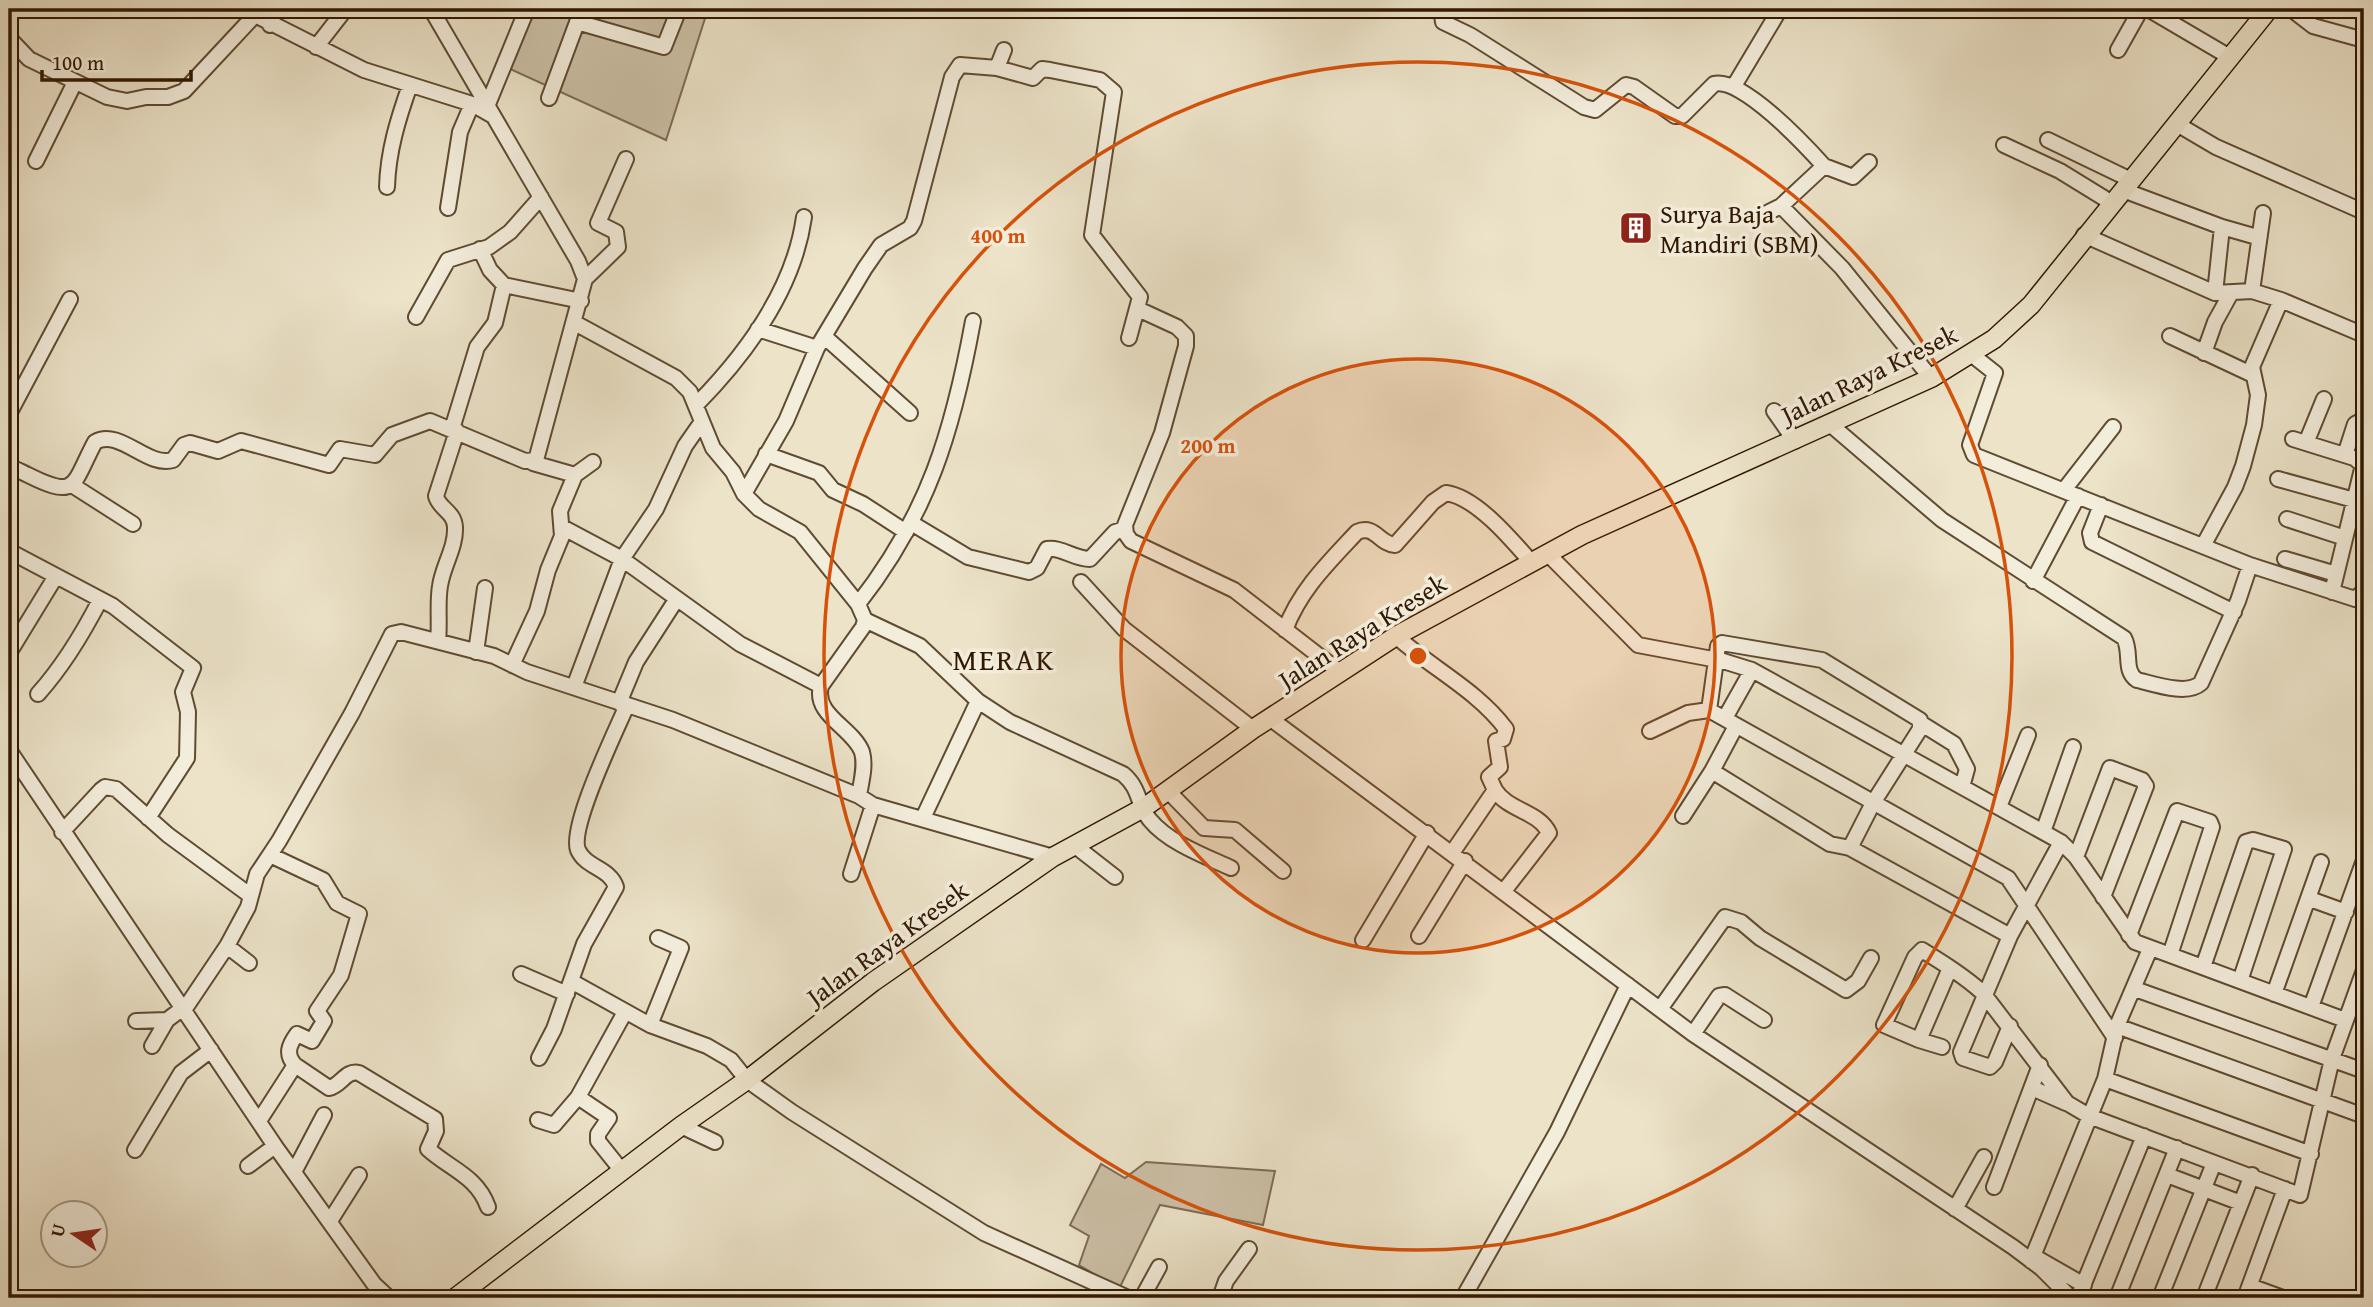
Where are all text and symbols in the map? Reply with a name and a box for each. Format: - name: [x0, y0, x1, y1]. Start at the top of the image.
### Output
- scale bar: [42, 38, 191, 82]
- text: 100 m: [52, 47, 104, 78]
- place label: Surya Baja Mandiri (SBM): [1660, 194, 1819, 263]
- building icon: Surya Baja Mandiri (SBM): [1617, 209, 1655, 247]
- text: 400 m: [970, 220, 1026, 251]
- street label: Jalan Raya Kresek: [1772, 314, 1964, 435]
- text: 200 m: [1180, 430, 1236, 461]
- street label: Jalan Raya Kresek: [1268, 563, 1454, 700]
- district label: MERAK: [953, 637, 1056, 681]
- centre of rings: [1406, 644, 1430, 668]
- street label: Jalan Raya Kresek: [796, 870, 977, 1017]
- north arrow: [38, 1198, 108, 1268]
- text: U: [42, 1221, 73, 1240]

